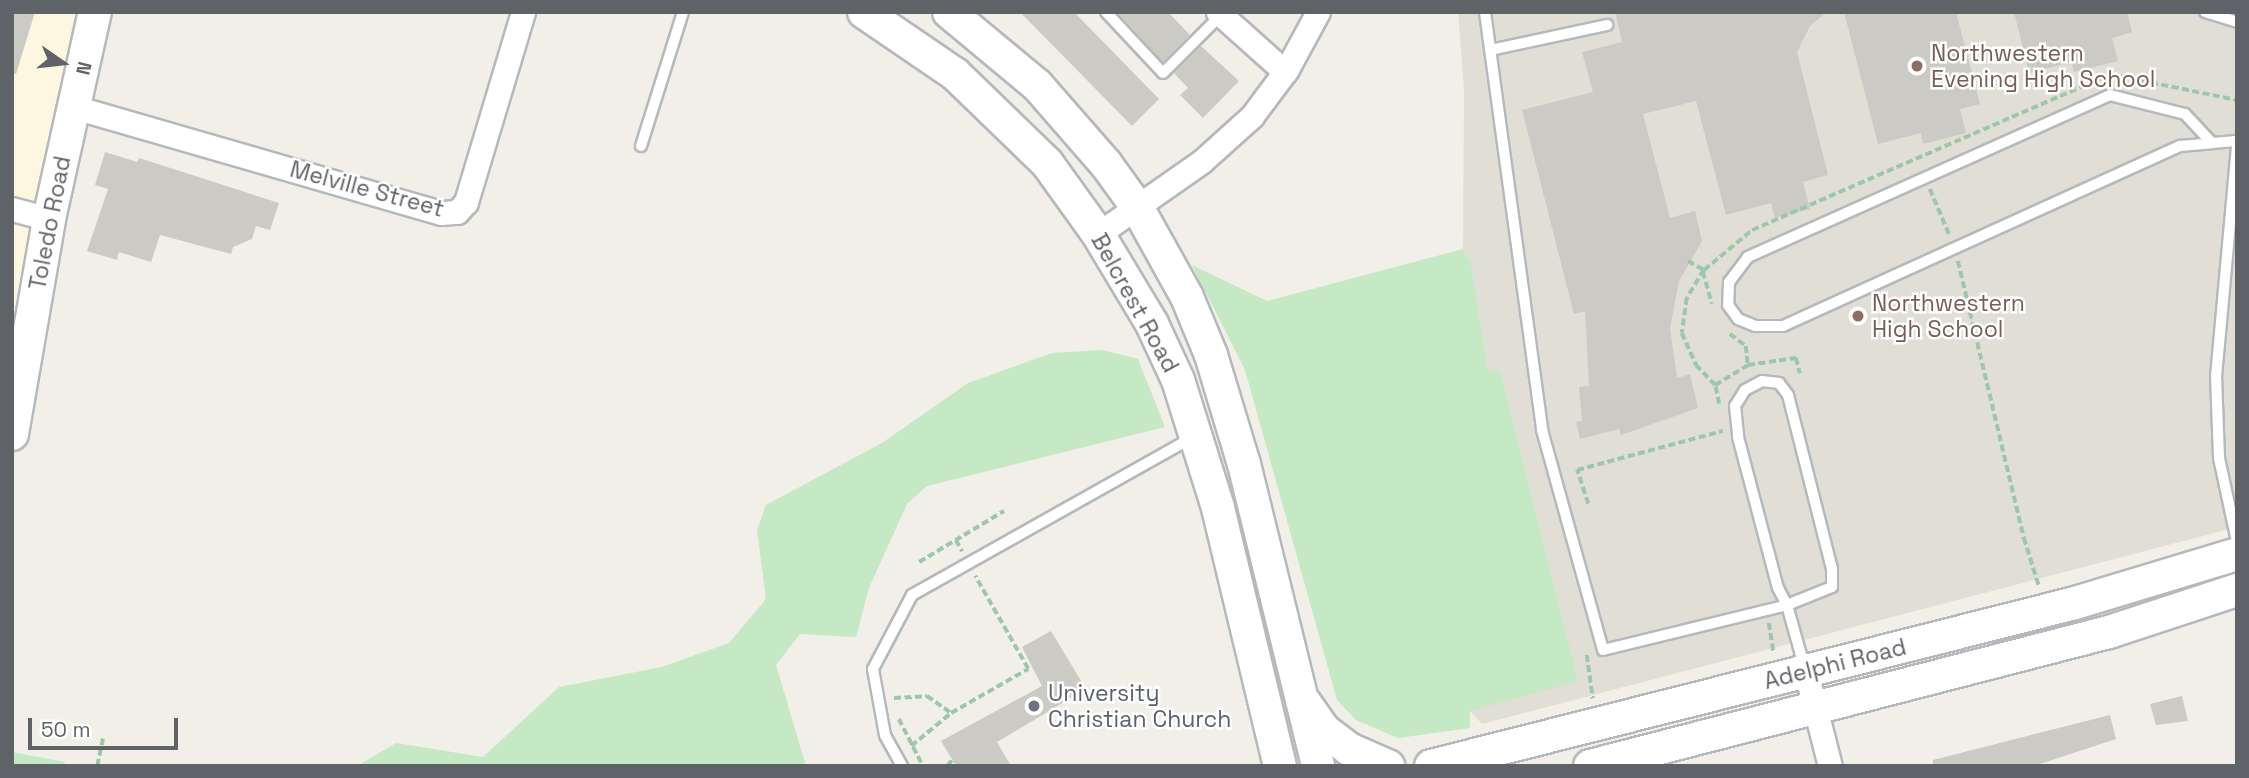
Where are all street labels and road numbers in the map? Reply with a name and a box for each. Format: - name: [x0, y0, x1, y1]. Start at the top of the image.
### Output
- street label: Toledo Road: [23, 154, 77, 292]
- street label: Melville Street: [287, 155, 447, 223]
- street label: Belcrest Road: [1085, 229, 1185, 377]
- street label: Adelphi Road: [1761, 633, 1909, 695]

